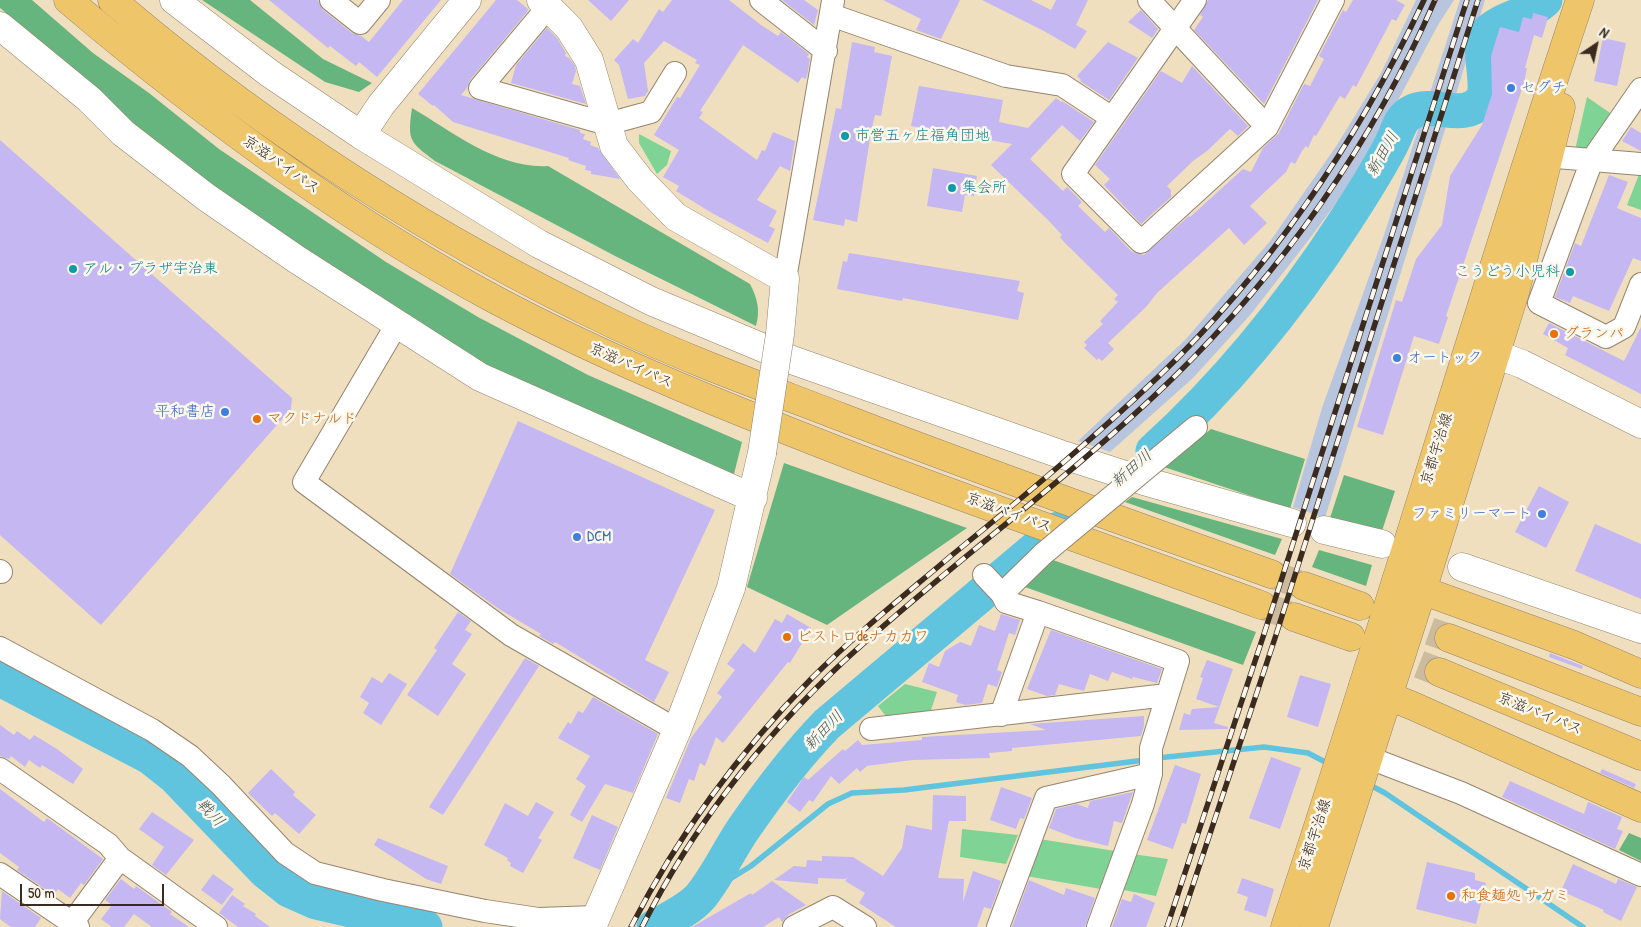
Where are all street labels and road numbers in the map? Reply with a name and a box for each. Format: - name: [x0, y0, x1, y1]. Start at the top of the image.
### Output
- street label: 京滋バイパス: [239, 132, 323, 198]
- street label: 京滋バイパス: [586, 339, 676, 393]
- street label: 京都宇治線: [1417, 411, 1457, 487]
- street label: 京滋バイパス: [964, 489, 1054, 537]
- street label: 京滋バイパス: [1495, 689, 1585, 739]
- street label: 京都宇治線: [1295, 797, 1335, 873]

